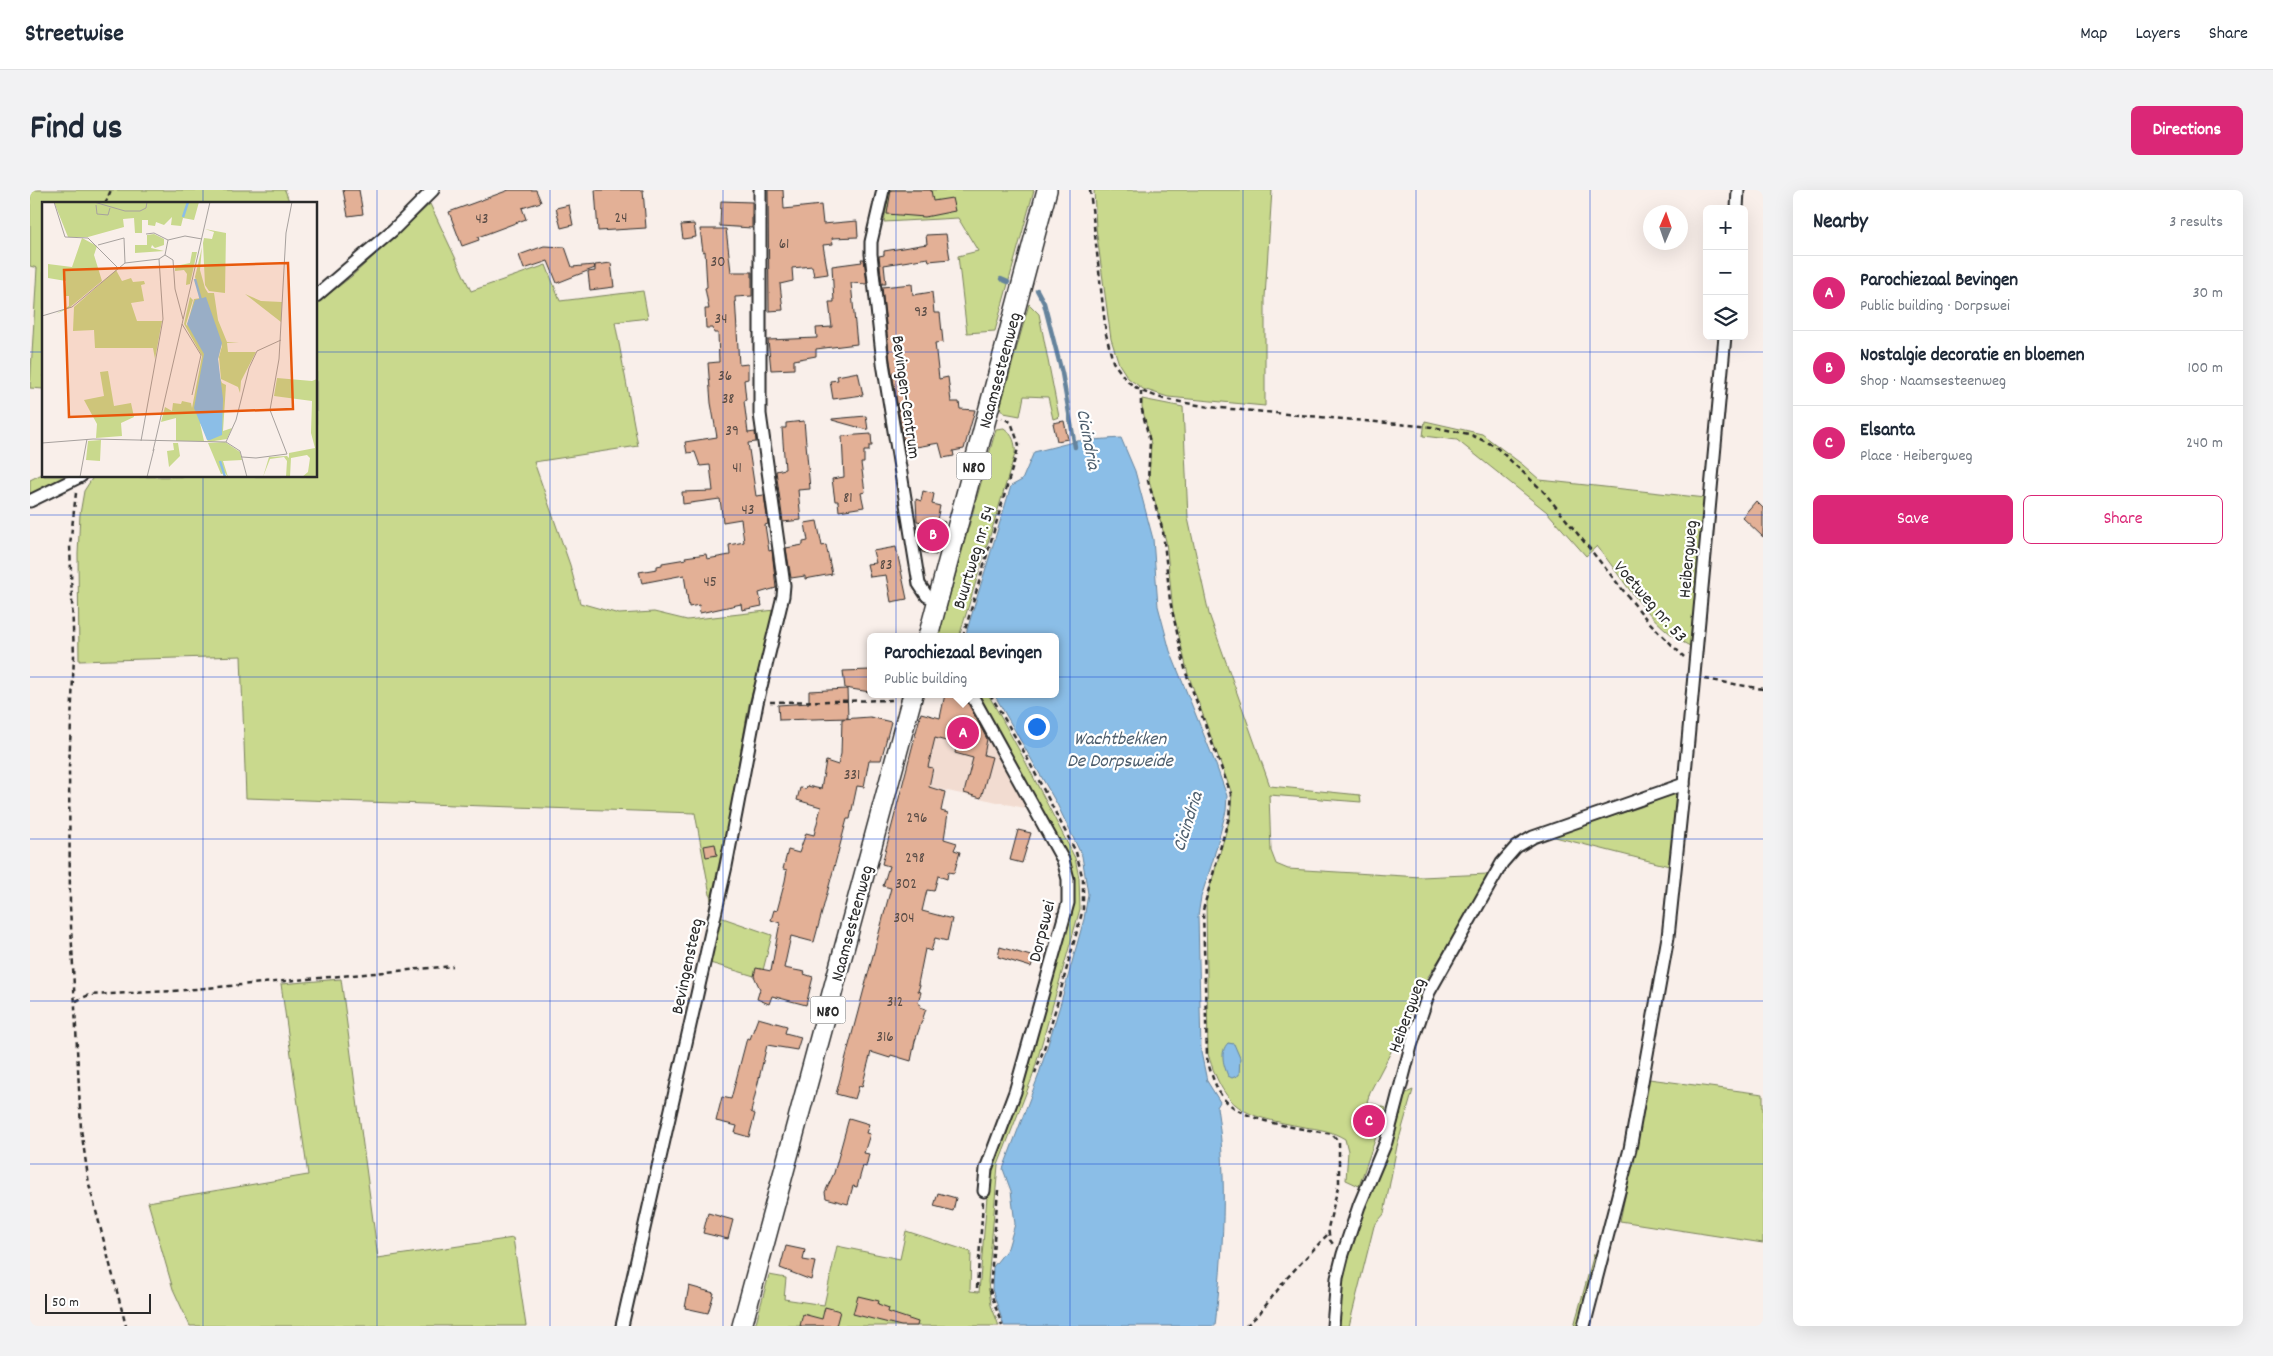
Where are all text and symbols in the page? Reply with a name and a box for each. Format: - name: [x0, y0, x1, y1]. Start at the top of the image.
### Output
- text: Streetwise: [25, 18, 124, 52]
- text: Map: [2080, 22, 2107, 47]
- text: Layers: [2135, 22, 2181, 47]
- text: Share: [2209, 22, 2248, 47]
- text: Find us: [30, 105, 122, 155]
- button: Directions: [2131, 106, 2243, 155]
- inset map: [42, 202, 318, 478]
- north arrow: [1643, 205, 1688, 250]
- map controls: [1703, 205, 1748, 340]
- button: +: [1703, 205, 1748, 250]
- house number: 24: [615, 208, 627, 230]
- text: Nearby: [1813, 208, 1868, 238]
- house number: 43: [476, 209, 488, 231]
- text: 3 results: [2169, 211, 2223, 234]
- house number: 61: [779, 234, 789, 256]
- button: −: [1703, 250, 1748, 295]
- house number: 30: [711, 252, 725, 274]
- text: Parochiezaal Bevingen: [1860, 268, 2018, 295]
- text: A: [1825, 282, 1833, 305]
- text: 30 m: [2193, 282, 2223, 305]
- button: layers: [1703, 295, 1748, 340]
- text: Public building · Dorpswei: [1860, 295, 2010, 318]
- house number: 93: [914, 302, 928, 324]
- house number: 34: [715, 309, 727, 331]
- street label: Naamsesteenweg: [974, 310, 1029, 432]
- street label: Bevingen-Centrum: [883, 334, 926, 461]
- text: Nostalgie decoratie en bloemen: [1860, 343, 2085, 370]
- text: B: [1825, 357, 1833, 380]
- text: 100 m: [2187, 357, 2223, 380]
- house number: 36: [718, 366, 732, 388]
- text: Shop · Naamsesteenweg: [1860, 370, 2006, 393]
- house number: 38: [722, 389, 734, 411]
- water label: Cicindria: [1067, 407, 1106, 473]
- text: Elsanta: [1860, 418, 1915, 445]
- house number: 39: [725, 421, 739, 443]
- text: C: [1825, 432, 1833, 455]
- text: 240 m: [2186, 432, 2223, 455]
- text: Place · Heibergweg: [1860, 445, 1972, 468]
- road number: N80: [956, 452, 992, 480]
- house number: 41: [732, 458, 742, 480]
- house number: 81: [843, 488, 853, 510]
- button: Save: [1813, 495, 2013, 544]
- button: Share: [2023, 495, 2223, 544]
- house number: 43: [742, 500, 754, 522]
- street label: Buurtweg nr. 54: [948, 503, 1003, 612]
- pin: B: [917, 516, 949, 554]
- street label: Heibergweg: [1674, 519, 1705, 599]
- house number: 83: [880, 555, 892, 577]
- street label: Voetweg nr. 53: [1606, 556, 1692, 649]
- house number: 45: [703, 572, 717, 594]
- popup: [867, 633, 1059, 698]
- text: Parochiezaal Bevingen: [884, 641, 1042, 668]
- text: Public building: [884, 668, 967, 691]
- pin: A: [947, 714, 979, 752]
- your location: [1024, 714, 1050, 740]
- water label: Wachtbekken De Dorpsweide: [1067, 727, 1175, 776]
- house number: 331: [844, 765, 860, 787]
- water label: Cicindria: [1167, 788, 1212, 855]
- house number: 296: [907, 808, 927, 830]
- house number: 298: [905, 848, 925, 870]
- street label: Naamsesteenweg: [826, 863, 881, 985]
- house number: 302: [895, 874, 917, 896]
- street label: Dorpswei: [1024, 898, 1063, 965]
- house number: 304: [893, 908, 915, 930]
- street label: Bevingensteeg: [666, 916, 711, 1017]
- street label: Heibergweg: [1383, 975, 1433, 1057]
- house number: 312: [887, 992, 903, 1014]
- road number: N80: [810, 996, 846, 1024]
- house number: 316: [876, 1027, 894, 1049]
- pin: C: [1353, 1102, 1385, 1140]
- scale bar: [45, 1291, 151, 1314]
- text: 50 m: [52, 1293, 79, 1313]

